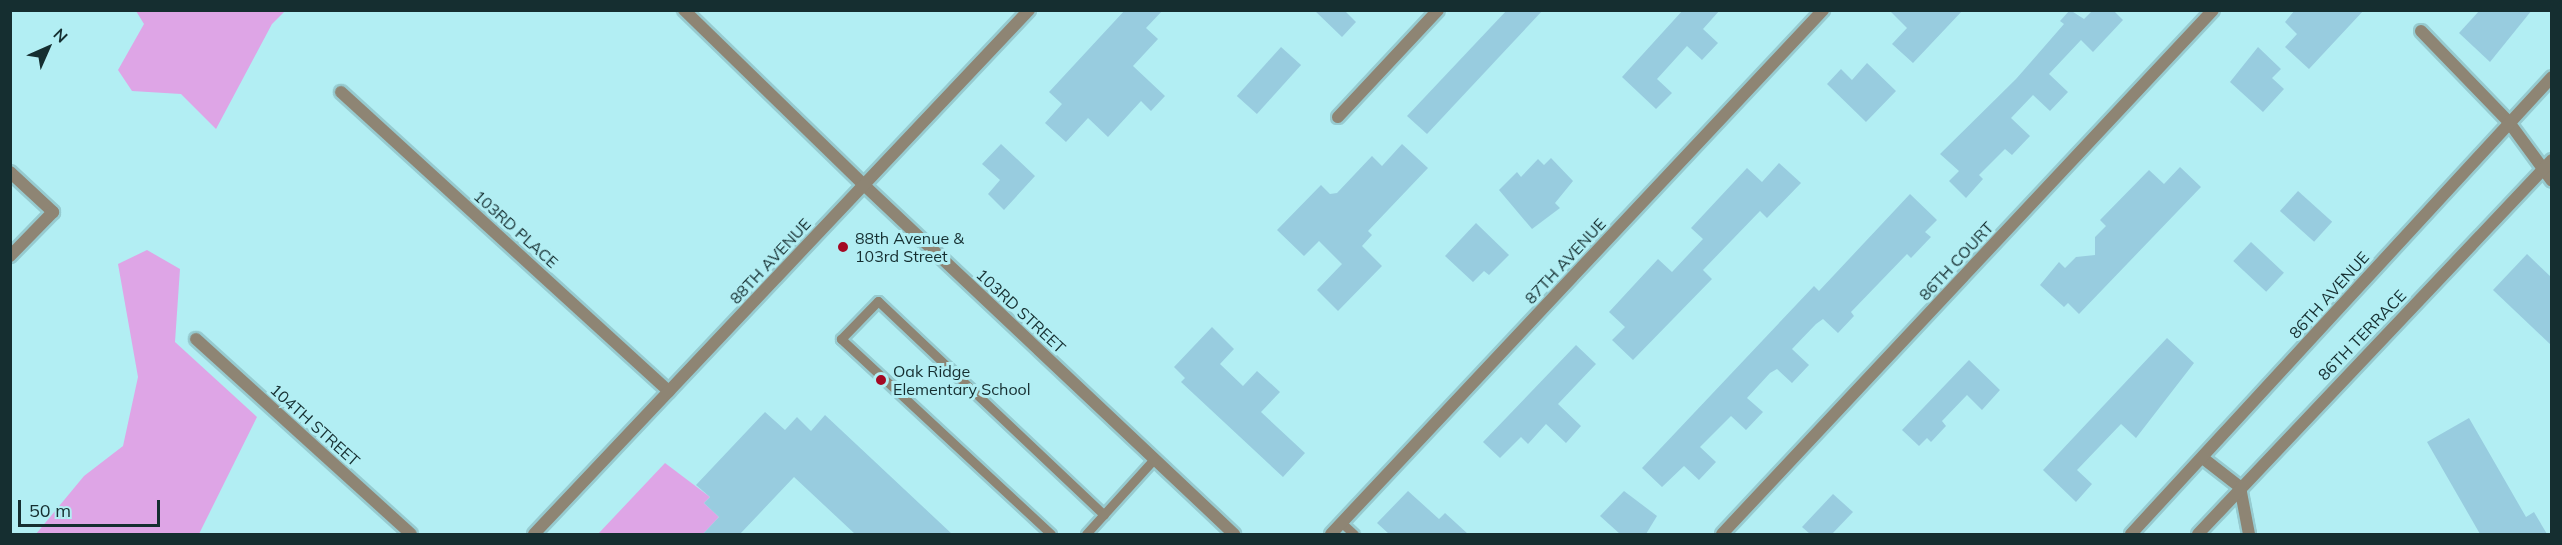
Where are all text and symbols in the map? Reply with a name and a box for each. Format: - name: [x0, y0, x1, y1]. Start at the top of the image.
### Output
- north arrow: [18, 18, 78, 78]
- text: N: [49, 24, 72, 47]
- street label: 103RD PLACE: [470, 186, 562, 272]
- street label: 88TH AVENUE: [726, 214, 814, 308]
- street label: 87TH AVENUE: [1521, 214, 1609, 308]
- street label: 86TH COURT: [1915, 218, 1997, 304]
- place label: 88th Avenue & 103rd Street: [855, 228, 964, 266]
- marker: 88th Avenue & 103rd Street: [836, 240, 850, 254]
- street label: 86TH AVENUE: [2285, 248, 2373, 342]
- street label: 103RD STREET: [972, 265, 1070, 357]
- street label: 86TH TERRACE: [2314, 286, 2410, 384]
- place label: Oak Ridge Elementary School: [893, 361, 1031, 399]
- marker: Oak Ridge Elementary School: [874, 373, 888, 387]
- street label: 104TH STREET: [266, 380, 364, 470]
- scale bar: [21, 488, 164, 526]
- text: 50 m: [29, 499, 71, 522]

